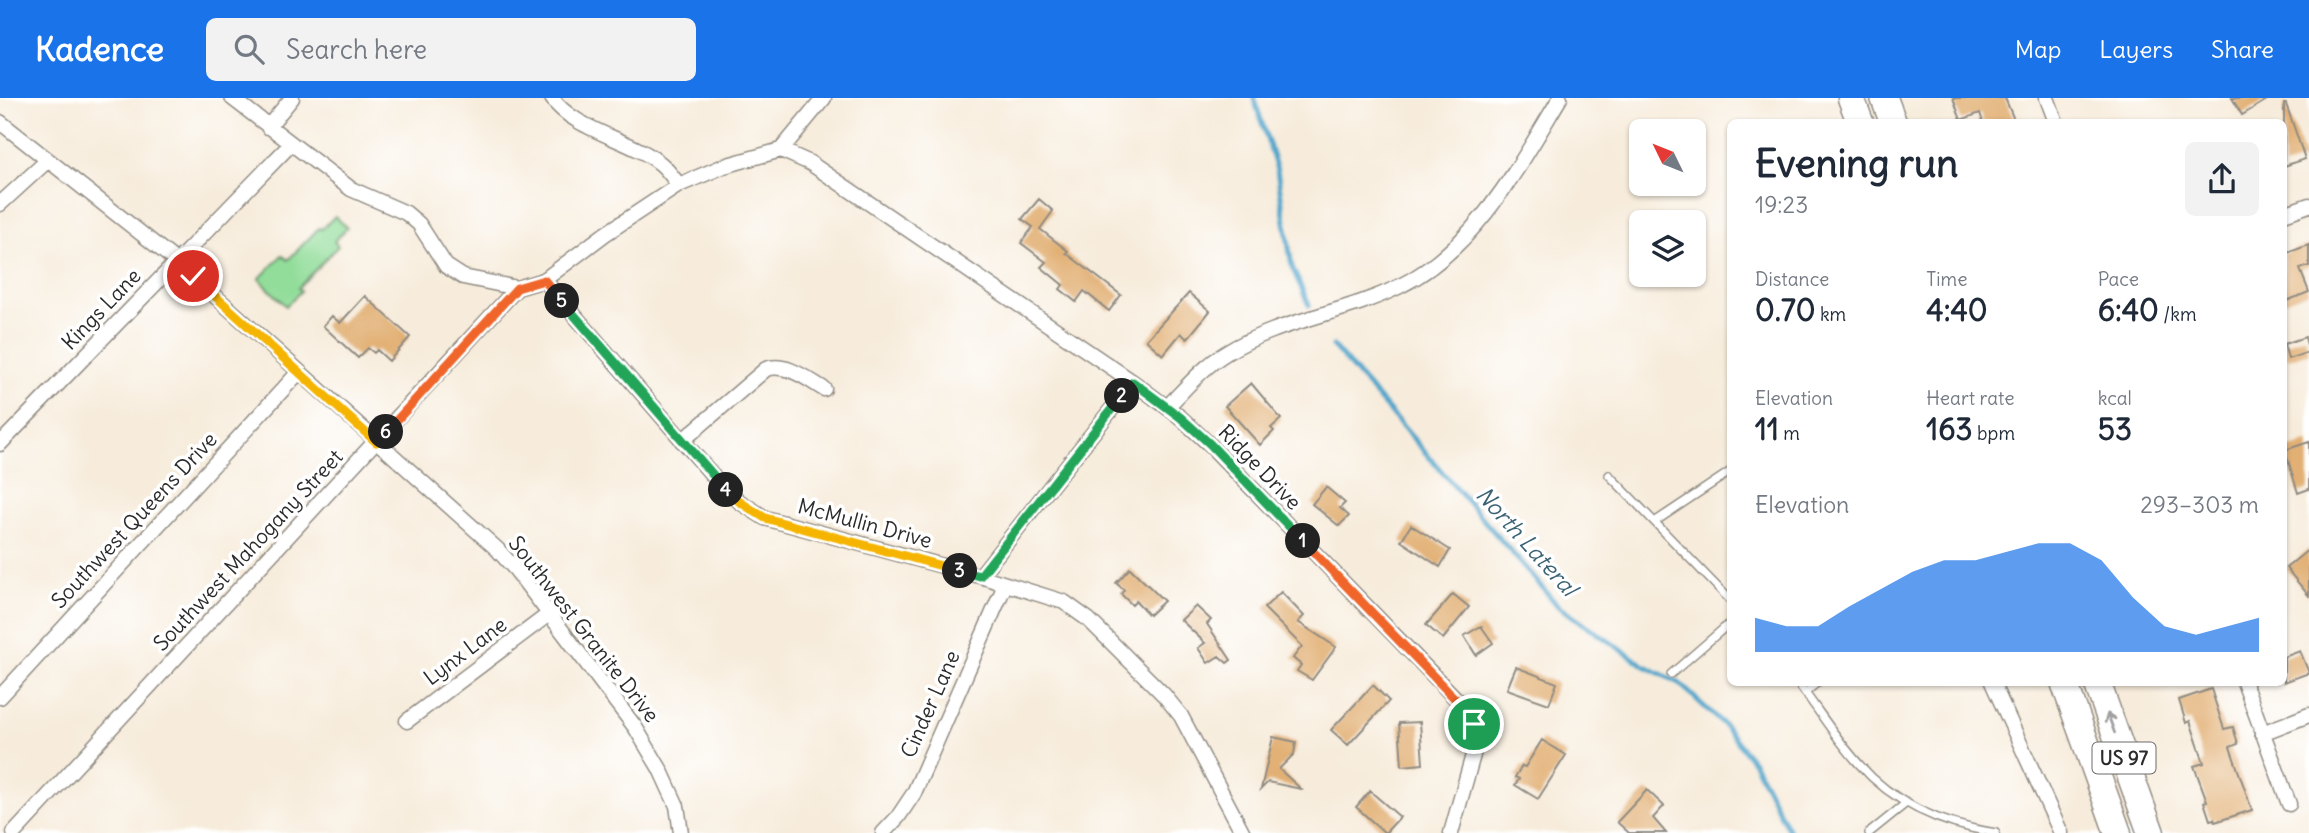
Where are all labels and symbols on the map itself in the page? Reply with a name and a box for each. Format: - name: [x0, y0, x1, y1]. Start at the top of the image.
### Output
- north arrow: [1629, 119, 1706, 196]
- pin: [163, 246, 223, 306]
- street label: Kings Lane: [56, 263, 146, 355]
- pin: 5: [544, 284, 580, 318]
- pin: 2: [1104, 378, 1140, 414]
- pin: 6: [368, 414, 404, 450]
- street label: Ridge Drive: [1213, 419, 1307, 515]
- street label: Southwest Queens Drive: [45, 426, 223, 614]
- street label: Southwest Mahogany Street: [147, 444, 349, 656]
- pin: 4: [708, 472, 744, 508]
- water label: North Lateral: [1470, 480, 1586, 604]
- street label: McMullin Drive: [795, 492, 935, 554]
- pin: 1: [1286, 524, 1320, 558]
- street label: Southwest Granite Drive: [503, 530, 665, 728]
- pin: 3: [942, 554, 978, 588]
- street label: Lynx Lane: [418, 611, 512, 691]
- street label: Cinder Lane: [894, 646, 966, 762]
- pin: [1444, 694, 1504, 754]
- one-way arrow: [2104, 712, 2116, 734]
- road number: US 97: [2092, 743, 2156, 774]

